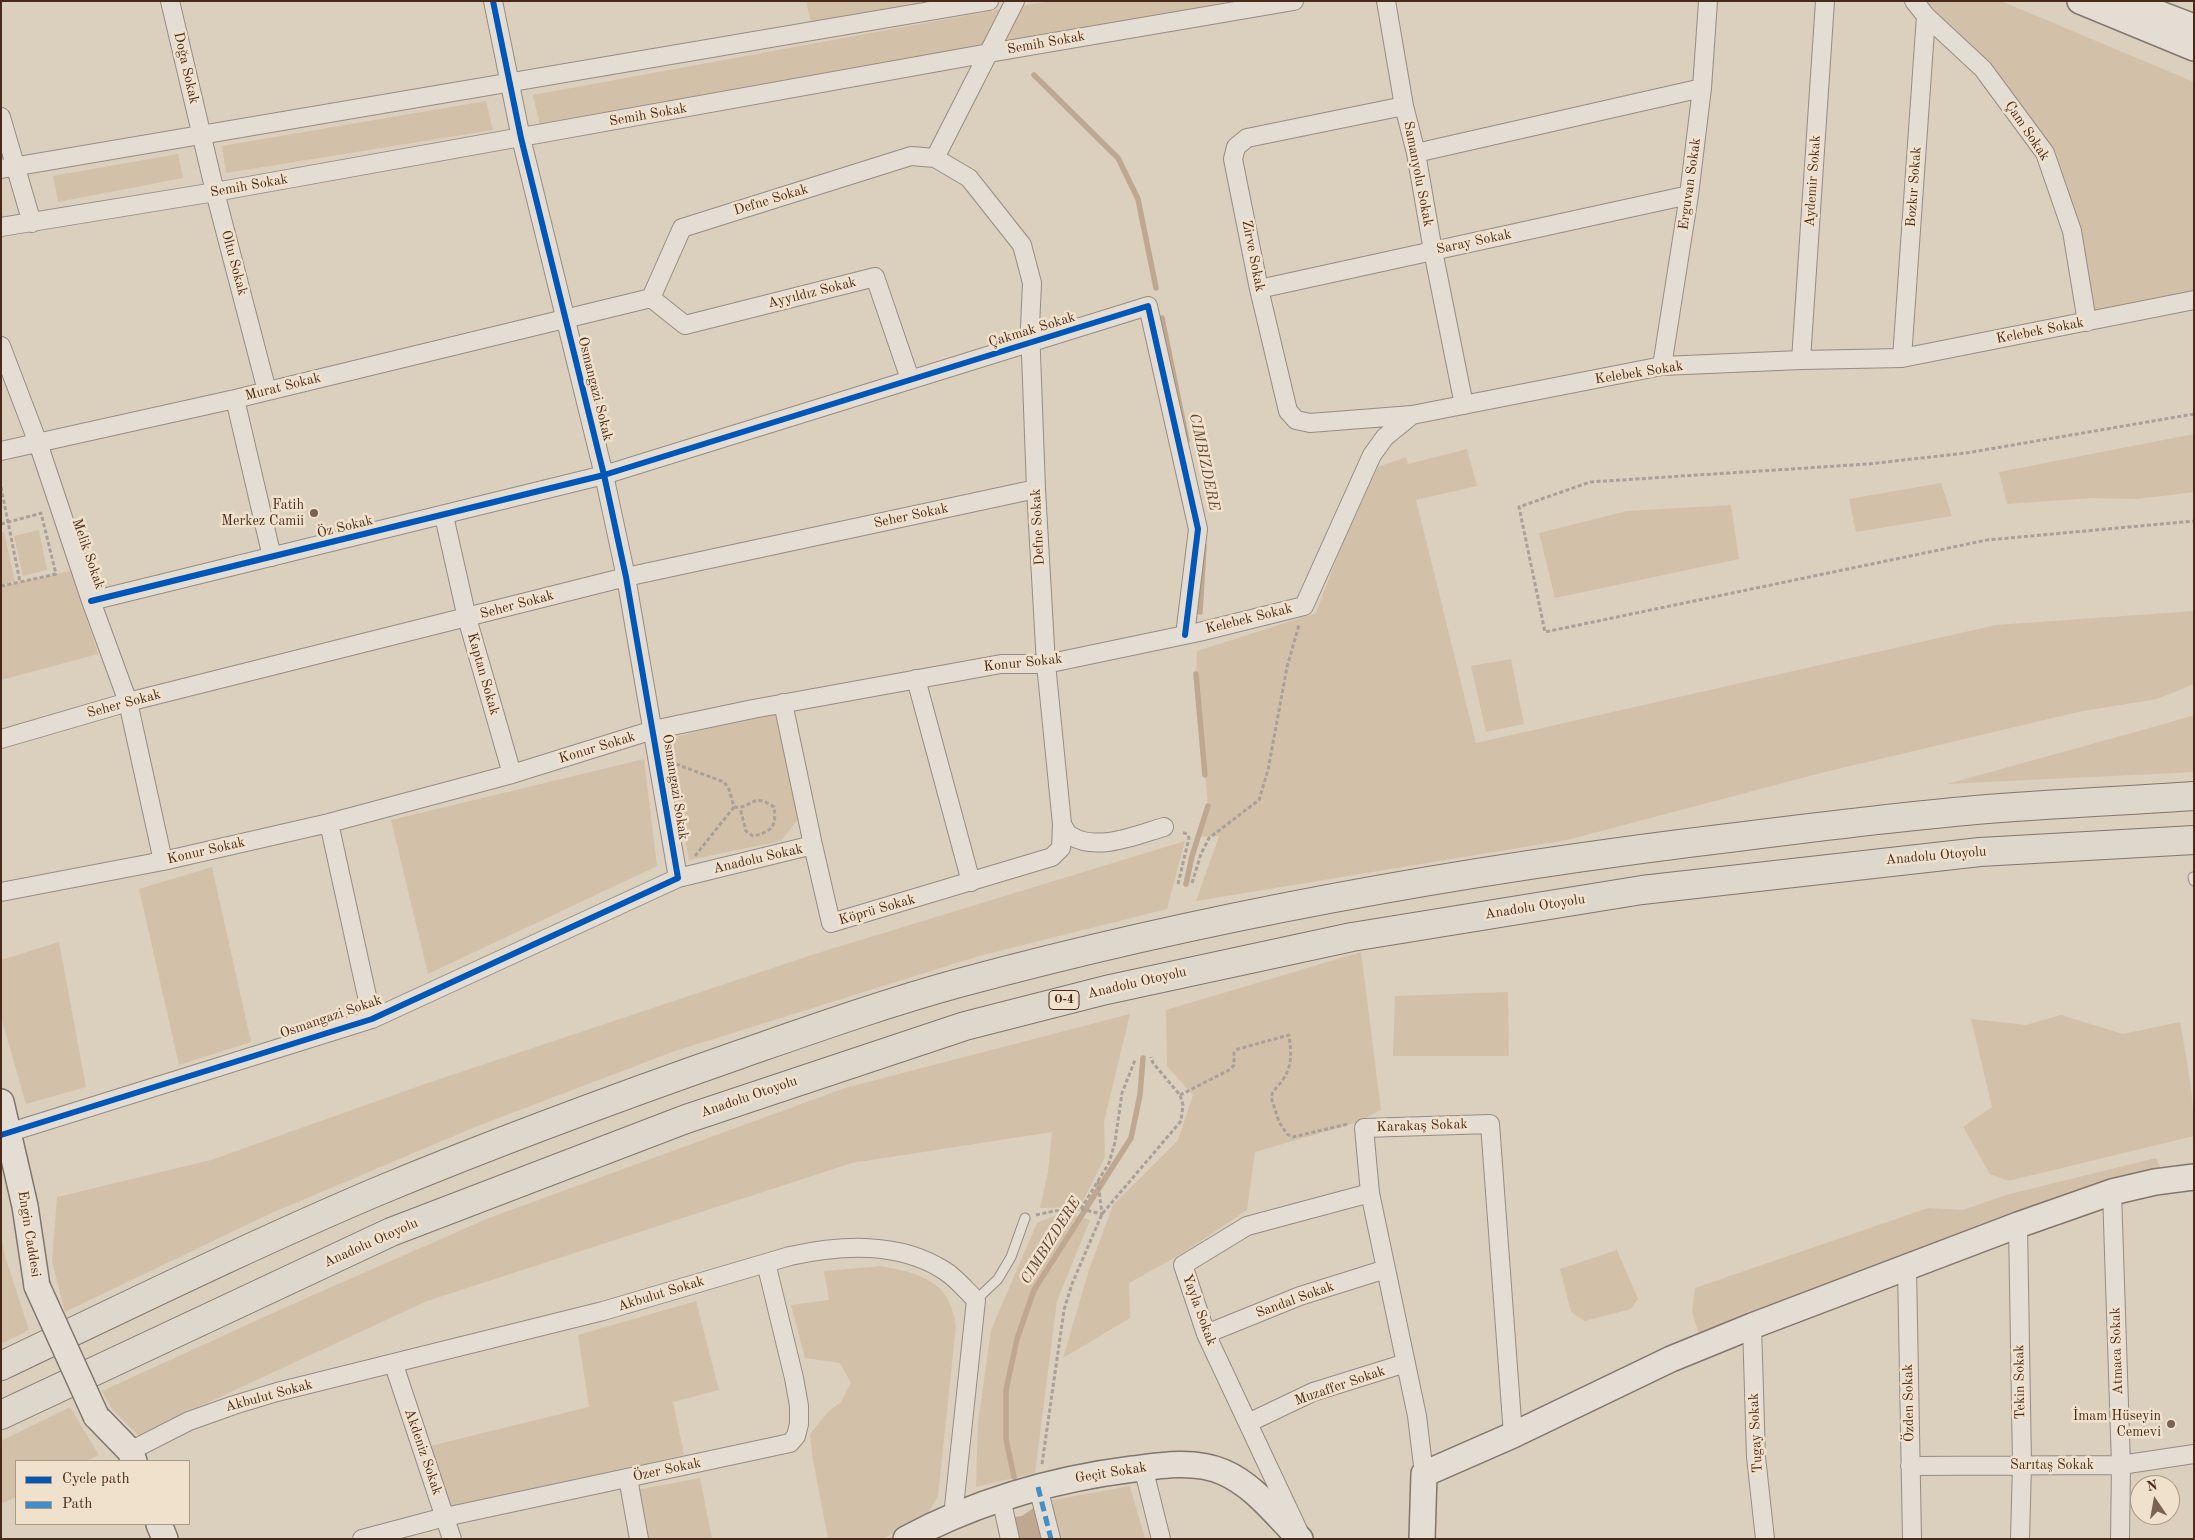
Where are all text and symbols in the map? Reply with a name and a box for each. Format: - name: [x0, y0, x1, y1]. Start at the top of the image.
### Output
- street label: Semih Sokak: [1006, 28, 1086, 58]
- street label: Doğa Sokak: [170, 30, 202, 106]
- street label: Çam Sokak: [2001, 98, 2053, 164]
- street label: Semih Sokak: [608, 100, 688, 130]
- street label: Samanyolu Sokak: [1400, 120, 1436, 228]
- street label: Aydemir Sokak: [1801, 134, 1825, 228]
- street label: Erguvan Sokak: [1675, 137, 1705, 231]
- street label: Bozkır Sokak: [1903, 146, 1925, 228]
- street label: Semih Sokak: [209, 171, 289, 201]
- street label: Defne Sokak: [732, 181, 810, 219]
- street label: Zirve Sokak: [1238, 219, 1268, 293]
- street label: Saray Sokak: [1435, 226, 1513, 258]
- street label: Oltu Sokak: [217, 228, 251, 298]
- street label: Ayyıldız Sokak: [766, 274, 858, 312]
- street label: Çakmak Sokak: [987, 309, 1077, 351]
- street label: Kelebek Sokak: [1995, 314, 2085, 348]
- street label: Osmangazi Sokak: [574, 335, 616, 443]
- street label: Kelebek Sokak: [1594, 358, 1684, 388]
- street label: Murat Sokak: [243, 369, 323, 405]
- water label: CIMBIZDERE: [1185, 412, 1223, 512]
- street label: Defne Sokak: [1028, 488, 1048, 566]
- place label: Fatih Merkez Camii: [221, 497, 304, 530]
- street label: Seher Sokak: [872, 500, 950, 532]
- marker: Fatih Merkez Camii: [308, 507, 320, 519]
- street label: Öz Sokak: [315, 512, 375, 542]
- street label: Melik Sokak: [68, 516, 108, 592]
- street label: Seher Sokak: [478, 587, 556, 623]
- street label: Kelebek Sokak: [1204, 600, 1294, 638]
- street label: Kaptan Sokak: [463, 631, 503, 717]
- street label: Konur Sokak: [983, 651, 1063, 675]
- street label: Seher Sokak: [85, 686, 163, 722]
- street label: Konur Sokak: [557, 728, 637, 768]
- street label: Osmangazi Sokak: [658, 733, 692, 841]
- street label: Konur Sokak: [165, 834, 247, 868]
- street label: Anadolu Sokak: [711, 841, 805, 877]
- street label: Anadolu Otoyolu: [1885, 843, 1987, 869]
- street label: Köprü Sokak: [837, 891, 917, 929]
- street label: Anadolu Otoyolu: [1484, 891, 1586, 923]
- street label: Anadolu Otoyolu: [1086, 963, 1188, 1003]
- road number: O-4: [1049, 990, 1079, 1010]
- street label: Osmangazi Sokak: [278, 992, 384, 1042]
- street label: Anadolu Otoyolu: [698, 1073, 800, 1121]
- street label: Karakaş Sokak: [1376, 1116, 1468, 1136]
- street label: Engin Caddesi: [14, 1190, 44, 1278]
- water label: CIMBIZDERE: [1017, 1194, 1085, 1288]
- street label: Anadolu Otoyolu: [321, 1215, 421, 1271]
- street label: Yayla Sokak: [1178, 1272, 1220, 1348]
- street label: Akbulut Sokak: [616, 1273, 706, 1315]
- street label: Sandal Sokak: [1254, 1278, 1336, 1322]
- street label: Atmaca Sokak: [2107, 1307, 2127, 1395]
- street label: Tekin Sokak: [2011, 1344, 2029, 1420]
- street label: Muzaffer Sokak: [1292, 1363, 1388, 1409]
- street label: Özden Sokak: [1900, 1364, 1918, 1442]
- street label: Akbulut Sokak: [223, 1376, 315, 1416]
- street label: Tugay Sokak: [1746, 1393, 1766, 1473]
- street label: Akdeniz Sokak: [400, 1407, 446, 1497]
- place label: İmam Hüseyin Cemevi: [2073, 1408, 2161, 1440]
- marker: İmam Hüseyin Cemevi: [2165, 1418, 2177, 1430]
- street label: Özer Sokak: [631, 1455, 703, 1485]
- street label: Sarıtaş Sokak: [2010, 1457, 2094, 1473]
- street label: Geçit Sokak: [1074, 1459, 1148, 1487]
- legend: [15, 1460, 190, 1525]
- text: Cycle path: [62, 1472, 130, 1487]
- north arrow: [2130, 1475, 2180, 1525]
- text: N: [2145, 1478, 2159, 1494]
- text: Path: [62, 1497, 92, 1512]

